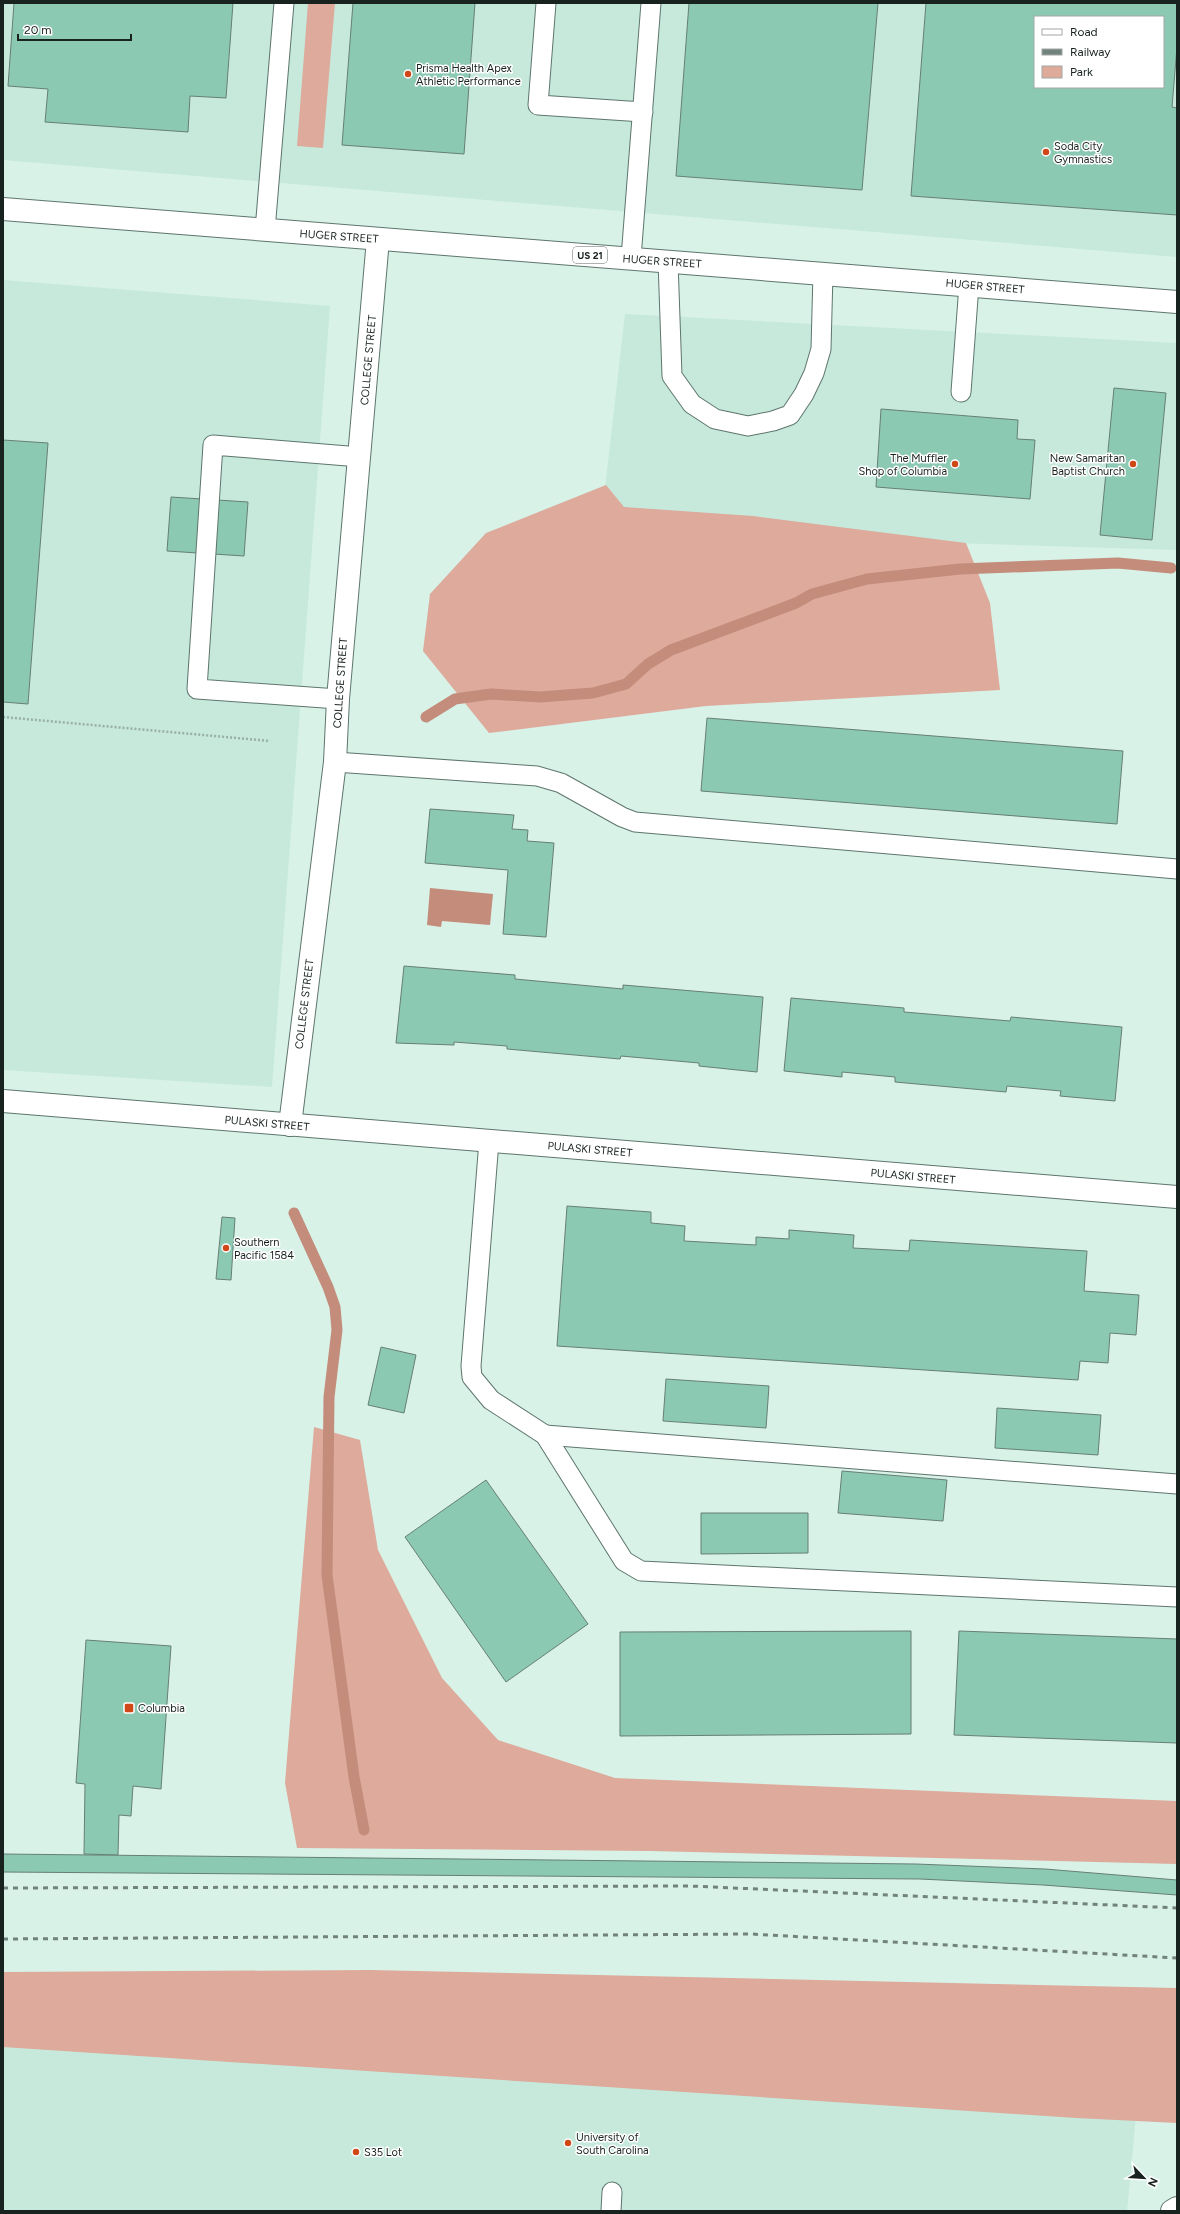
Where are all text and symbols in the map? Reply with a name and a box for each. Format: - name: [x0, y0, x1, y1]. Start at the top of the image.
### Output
- scale bar: [18, 16, 131, 42]
- legend: [1034, 16, 1164, 88]
- text: 20 m: [24, 23, 52, 37]
- text: Road: [1070, 25, 1098, 39]
- text: Railway: [1070, 45, 1111, 59]
- place label: Prisma Health Apex Athletic Performance: [416, 62, 521, 88]
- text: Park: [1070, 65, 1093, 79]
- marker: Prisma Health Apex Athletic Performance: [403, 69, 413, 79]
- place label: Soda City Gymnastics: [1054, 140, 1112, 166]
- marker: Soda City Gymnastics: [1041, 147, 1051, 157]
- street label: HUGER STREET: [299, 227, 379, 246]
- road number: US 21: [573, 247, 607, 263]
- street label: HUGER STREET: [622, 252, 702, 271]
- street label: HUGER STREET: [945, 277, 1025, 296]
- street label: COLLEGE STREET: [358, 314, 379, 406]
- place label: The Muffler Shop of Columbia: [859, 452, 947, 478]
- place label: New Samaritan Baptist Church: [1050, 452, 1125, 478]
- marker: The Muffler Shop of Columbia: [950, 459, 960, 469]
- marker: New Samaritan Baptist Church: [1128, 459, 1138, 469]
- street label: COLLEGE STREET: [331, 637, 350, 729]
- street label: COLLEGE STREET: [293, 958, 316, 1050]
- street label: PULASKI STREET: [224, 1113, 310, 1134]
- street label: PULASKI STREET: [547, 1139, 633, 1160]
- street label: PULASKI STREET: [870, 1166, 956, 1187]
- place label: Southern Pacific 1584: [234, 1236, 294, 1262]
- marker: Southern Pacific 1584: [221, 1243, 231, 1253]
- marker: Columbia: [123, 1702, 135, 1714]
- place label: Columbia: [138, 1702, 185, 1715]
- place label: University of South Carolina: [576, 2131, 649, 2157]
- marker: University of South Carolina: [563, 2138, 573, 2148]
- place label: S35 Lot: [364, 2146, 402, 2159]
- marker: S35 Lot: [351, 2147, 361, 2157]
- north arrow: [1124, 2158, 1164, 2198]
- text: N: [1145, 2175, 1160, 2189]

